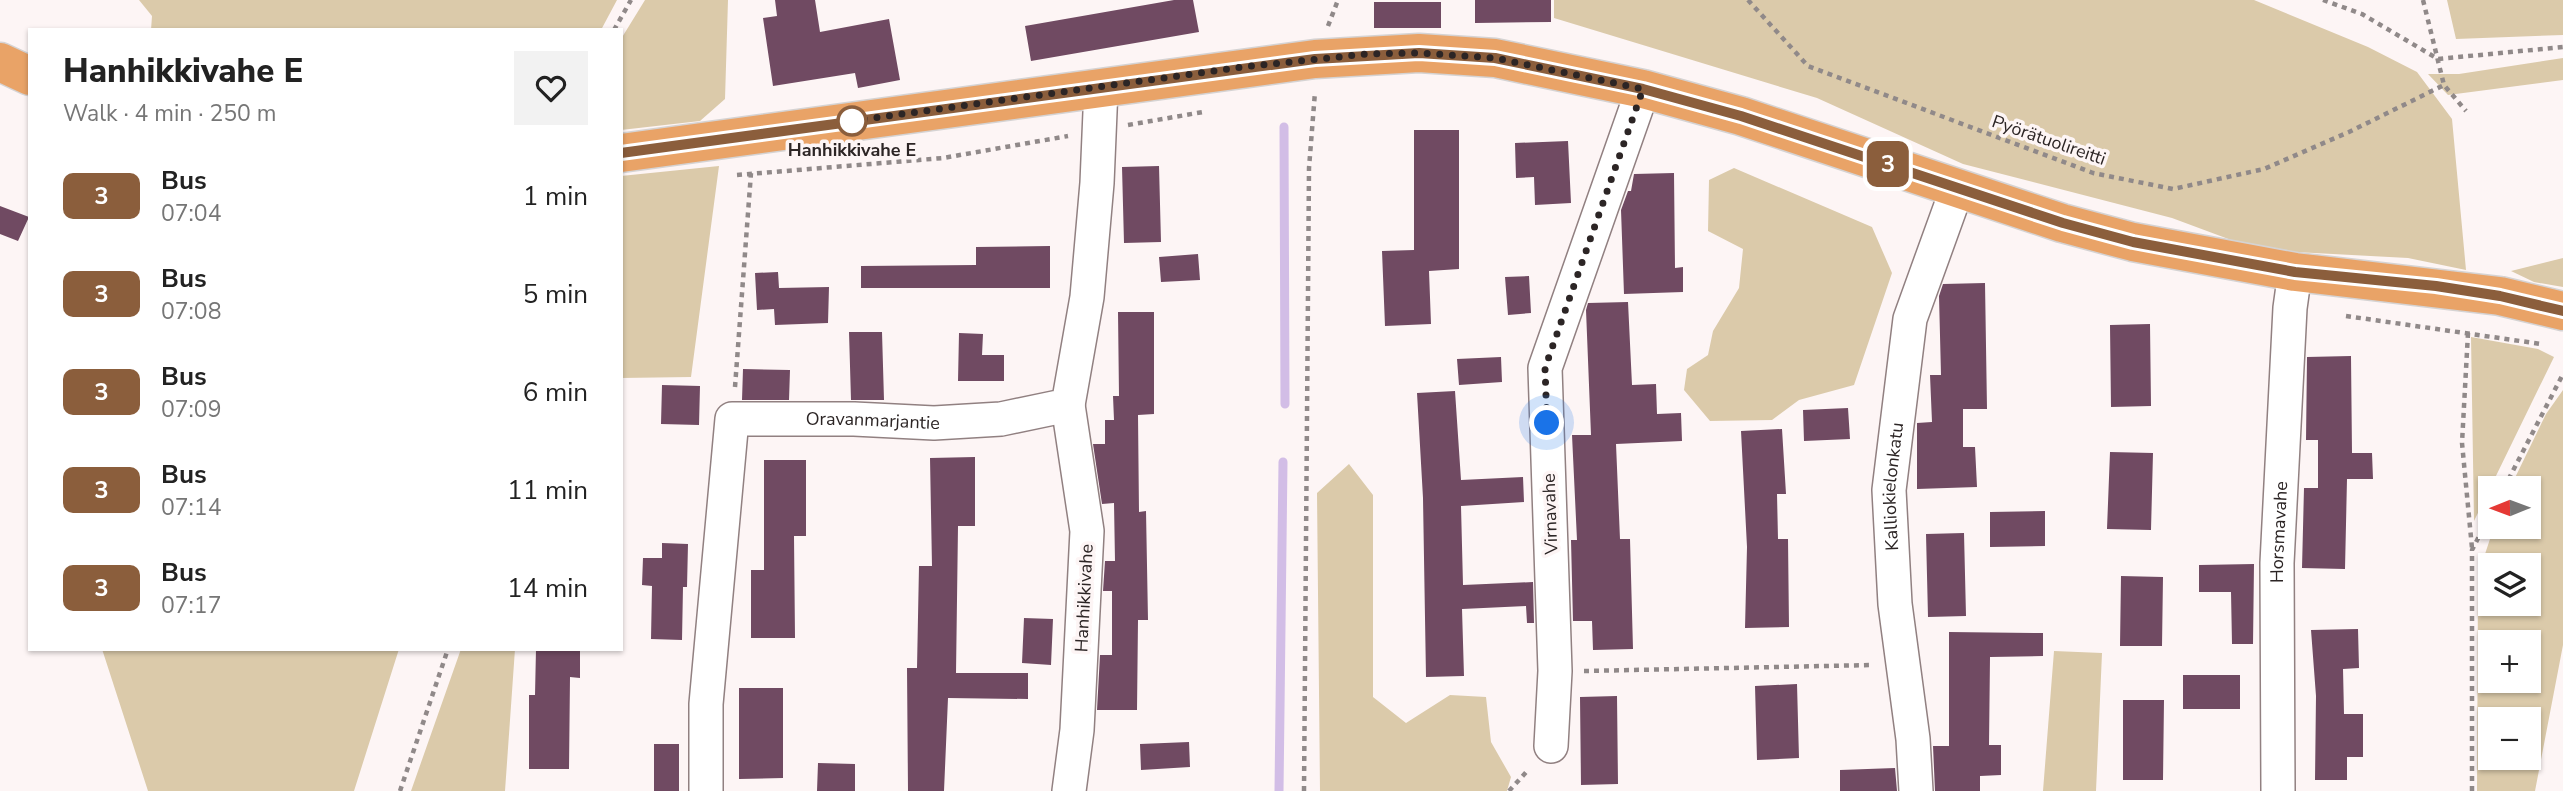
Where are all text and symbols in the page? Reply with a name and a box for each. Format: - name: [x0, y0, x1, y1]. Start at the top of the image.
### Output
- text: Hanhikkivahe E: [63, 49, 303, 94]
- button: heart: [514, 51, 588, 125]
- text: Walk · 4 min · 250 m: [63, 98, 276, 129]
- marker: Hanhikkivahe E: [837, 106, 867, 136]
- street label: Pyörätuolireitti: [1989, 109, 2109, 171]
- place label: Hanhikkivahe E: [788, 138, 916, 162]
- line badge: 3: [1865, 141, 1911, 187]
- text: 3: [1881, 148, 1895, 180]
- text: Bus: [161, 163, 207, 198]
- text: 1 min: [523, 179, 588, 214]
- text: 3: [94, 180, 109, 212]
- text: 07:04: [161, 198, 221, 229]
- text: Bus: [161, 261, 207, 296]
- text: 5 min: [523, 277, 588, 312]
- text: 3: [94, 278, 109, 310]
- text: 07:08: [161, 296, 221, 327]
- text: Bus: [161, 359, 207, 394]
- text: 6 min: [523, 375, 588, 410]
- text: 3: [94, 376, 109, 408]
- text: 07:09: [161, 394, 221, 425]
- your location: [1529, 405, 1564, 440]
- street label: Oravanmarjantie: [806, 407, 940, 435]
- street label: Kalliokielonkatu: [1877, 421, 1909, 551]
- text: Bus: [161, 457, 207, 492]
- text: 11 min: [507, 473, 588, 508]
- street label: Virnavahe: [1537, 473, 1563, 556]
- text: 3: [94, 474, 109, 506]
- north arrow: [2478, 476, 2541, 539]
- map controls: [2478, 476, 2541, 770]
- street label: Horsmavahe: [2265, 480, 2293, 583]
- text: 07:14: [161, 492, 221, 523]
- street label: Hanhikkivahe: [1069, 543, 1099, 653]
- button: layers: [2478, 553, 2541, 616]
- text: Bus: [161, 555, 207, 590]
- text: 14 min: [507, 571, 588, 606]
- text: 3: [94, 572, 109, 604]
- text: 07:17: [161, 590, 221, 621]
- button: +: [2478, 630, 2541, 693]
- button: −: [2478, 707, 2541, 770]

